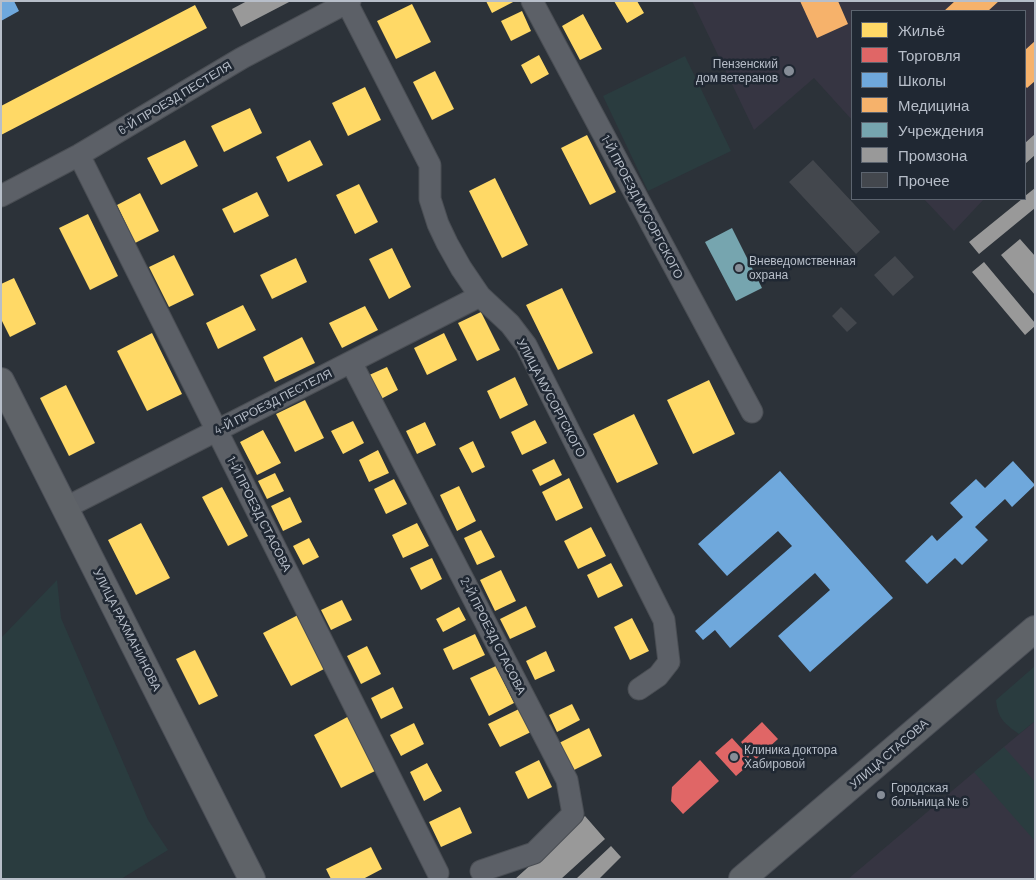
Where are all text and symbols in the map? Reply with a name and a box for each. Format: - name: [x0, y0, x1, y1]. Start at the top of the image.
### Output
- legend: [851, 10, 1026, 200]
- text: Жильё: [898, 21, 945, 39]
- text: Торговля: [898, 46, 961, 64]
- place label: Пензенский дом ветеранов: [696, 57, 778, 85]
- street label: 6-Й ПРОЕЗД ПЕСТЕЛЯ: [116, 58, 234, 138]
- marker: Пензенский дом ветеранов: [782, 64, 796, 78]
- text: Школы: [898, 71, 946, 89]
- text: Медицина: [898, 96, 969, 114]
- text: Учреждения: [898, 121, 984, 139]
- street label: 1-Й ПРОЕЗД МУСОРГСКОГО: [598, 133, 686, 281]
- text: Промзона: [898, 146, 967, 164]
- text: Прочее: [898, 171, 950, 189]
- place label: Вневедомственная охрана: [749, 254, 856, 282]
- marker: Вневедомственная охрана: [733, 262, 745, 274]
- street label: УЛИЦА МУСОРГСКОГО: [514, 336, 588, 460]
- street label: 4-Й ПРОЕЗД ПЕСТЕЛЯ: [212, 366, 334, 438]
- street label: 1-Й ПРОЕЗД СТАСОВА: [224, 454, 294, 574]
- street label: УЛИЦА РАХМАНИНОВА: [90, 567, 164, 693]
- street label: 2-Й ПРОЕЗД СТАСОВА: [457, 575, 529, 697]
- street label: УЛИЦА СТАСОВА: [847, 716, 931, 792]
- place label: Клиника доктора Хабировой: [744, 743, 837, 771]
- marker: Клиника доктора Хабировой: [728, 751, 740, 763]
- place label: Городская больница № 6: [891, 781, 968, 809]
- marker: Городская больница № 6: [875, 789, 887, 801]

